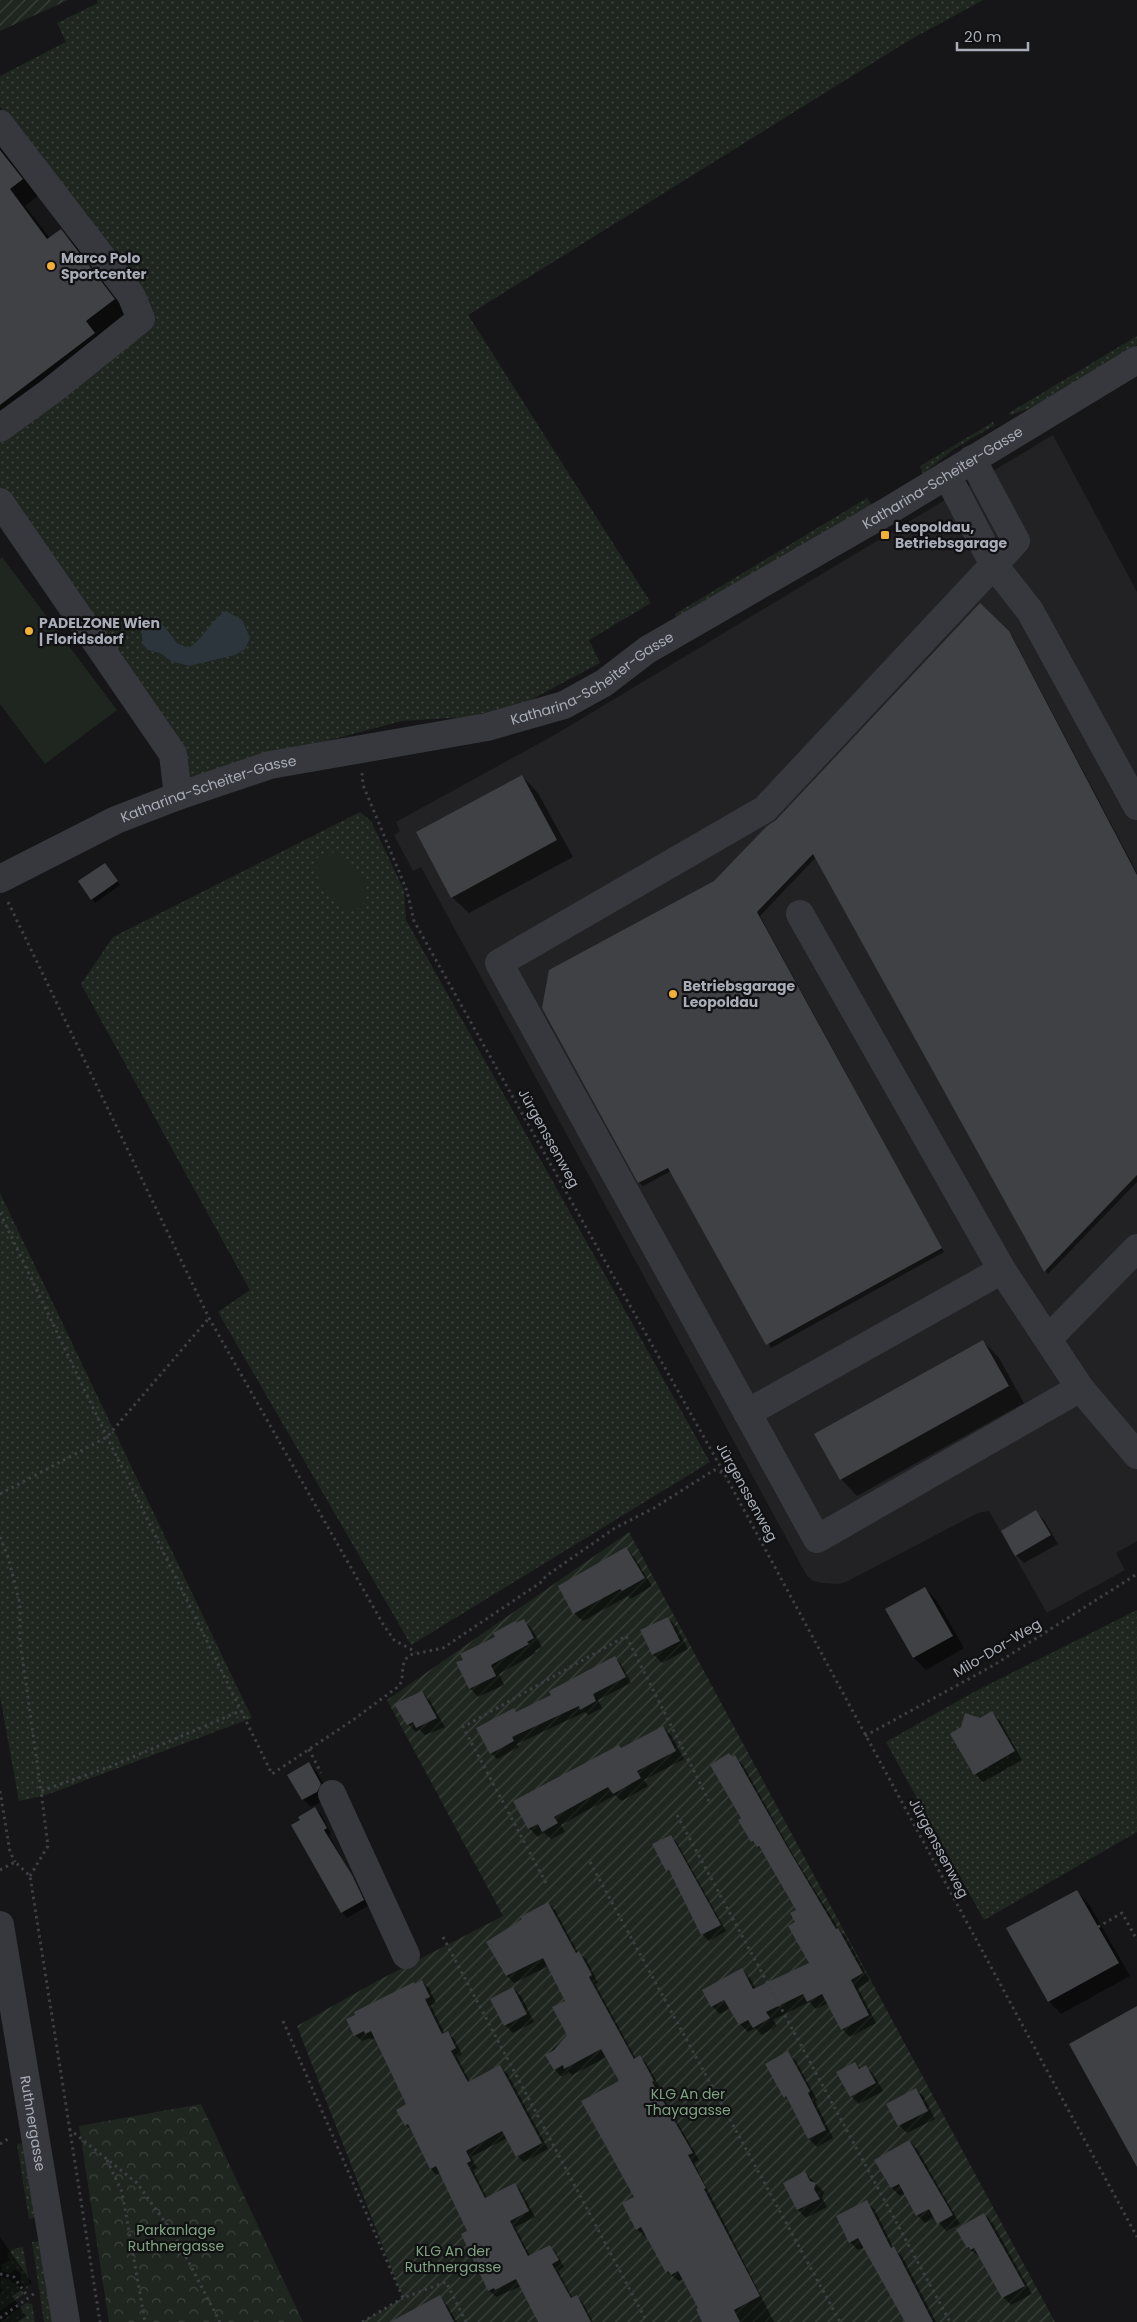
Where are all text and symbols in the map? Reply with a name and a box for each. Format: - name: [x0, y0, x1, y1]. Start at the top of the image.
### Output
- scale bar: [957, 20, 1028, 52]
- text: 20 m: [964, 26, 1002, 47]
- place label: Marco Polo Sportcenter: [61, 248, 147, 284]
- marker: Marco Polo Sportcenter: [45, 260, 57, 272]
- street label: Katharina-Scheiter-Gasse: [858, 421, 1027, 534]
- place label: Leopoldau, Betriebsgarage: [895, 517, 1008, 553]
- marker: Leopoldau, Betriebsgarage: [879, 529, 891, 541]
- place label: PADELZONE Wien | Floridsdorf: [39, 613, 160, 649]
- marker: PADELZONE Wien | Floridsdorf: [23, 625, 35, 637]
- street label: Katharina-Scheiter-Gasse: [508, 627, 678, 730]
- street label: Katharina-Scheiter-Gasse: [118, 751, 298, 827]
- place label: Betriebsgarage Leopoldau: [683, 976, 796, 1012]
- marker: Betriebsgarage Leopoldau: [667, 988, 679, 1000]
- street label: Jürgenssenweg: [513, 1085, 585, 1191]
- street label: Jürgenssenweg: [711, 1439, 783, 1545]
- street label: Milo-Dor-Weg: [949, 1614, 1045, 1682]
- street label: Jürgenssenweg: [904, 1794, 974, 1902]
- street label: Ruthnergasse: [15, 2074, 51, 2173]
- park label: KLG An der Thayagasse: [645, 2084, 731, 2120]
- park label: Parkanlage Ruthnergasse: [128, 2220, 225, 2256]
- park label: KLG An der Ruthnergasse: [405, 2241, 502, 2277]

